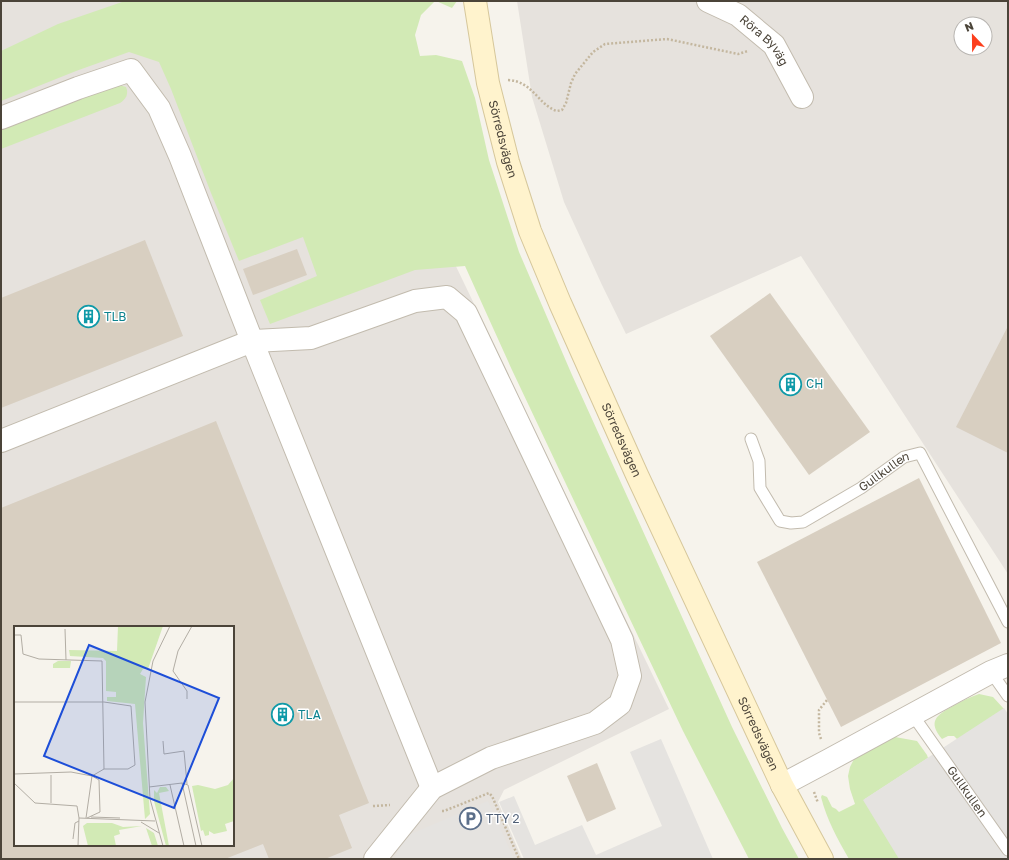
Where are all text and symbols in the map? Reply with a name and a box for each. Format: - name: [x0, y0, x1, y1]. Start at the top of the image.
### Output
- street label: Röra Byväg: [737, 12, 792, 68]
- north arrow: [953, 16, 993, 56]
- text: N: [963, 19, 975, 34]
- street label: Sörredsvägen: [486, 99, 521, 180]
- building icon: TLB: [75, 304, 101, 330]
- place label: TLB: [104, 309, 126, 324]
- building icon: CH: [777, 371, 803, 397]
- place label: CH: [806, 376, 823, 391]
- street label: Sörredsvägen: [599, 400, 645, 479]
- street label: Gullkullen: [855, 448, 911, 494]
- inset map: [14, 626, 234, 846]
- street label: Sörredsvägen: [735, 694, 782, 773]
- building icon: TLA: [270, 702, 296, 728]
- place label: TLA: [298, 707, 321, 722]
- street label: Gullkullen: [944, 763, 990, 820]
- parking icon: TTY 2: [458, 806, 484, 832]
- place label: TTY 2: [486, 811, 519, 826]

